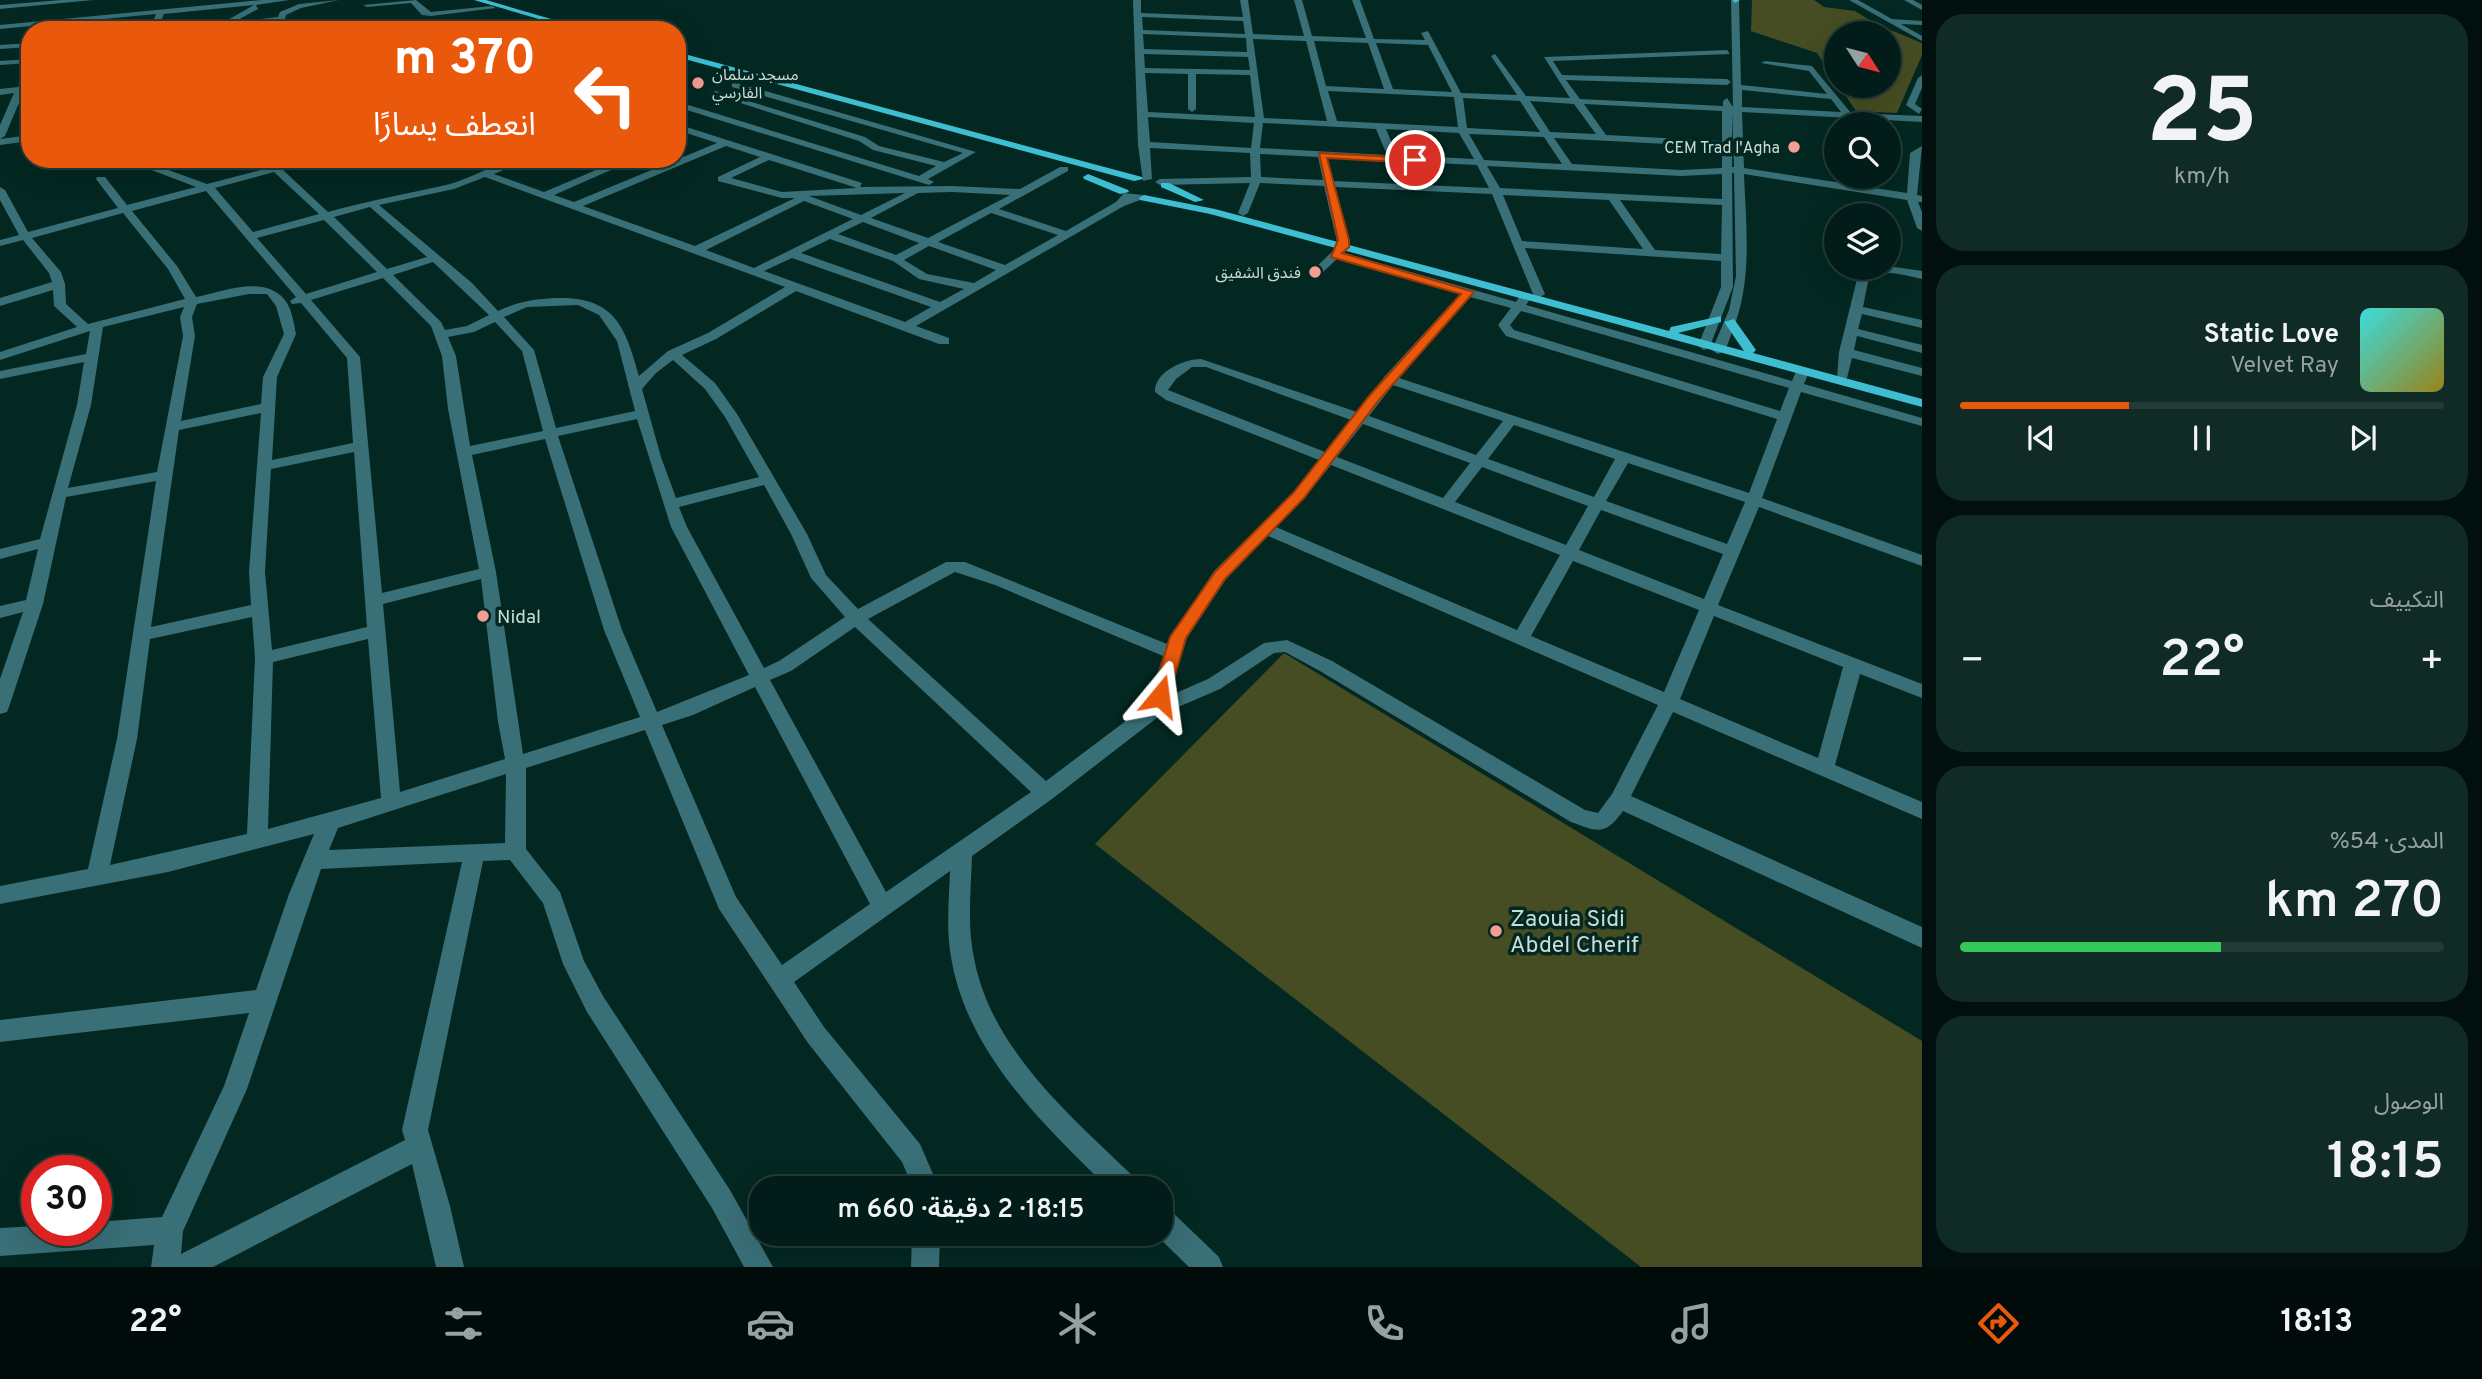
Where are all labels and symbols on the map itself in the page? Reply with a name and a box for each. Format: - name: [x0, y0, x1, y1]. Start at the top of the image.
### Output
- north arrow: [1824, 21, 1900, 98]
- place label: مسجد سلمان الفارسي: [712, 66, 799, 105]
- marker: مسجد سلمان الفارسي: [690, 75, 706, 91]
- pin: [1385, 130, 1445, 190]
- place label: CEM Trad l'Agha: [1664, 139, 1780, 159]
- marker: CEM Trad l'Agha: [1786, 139, 1802, 155]
- place label: فندق الشفيق: [1215, 264, 1301, 284]
- marker: فندق الشفيق: [1307, 264, 1323, 280]
- place label: Nidal: [497, 606, 541, 630]
- marker: Nidal: [475, 608, 491, 624]
- position arrow: [1123, 659, 1197, 733]
- place label: Zaouia Sidi Abdel Cherif: [1510, 906, 1639, 961]
- marker: Zaouia Sidi Abdel Cherif: [1488, 923, 1504, 939]
- speed limit sign: 30: [21, 1155, 112, 1246]

